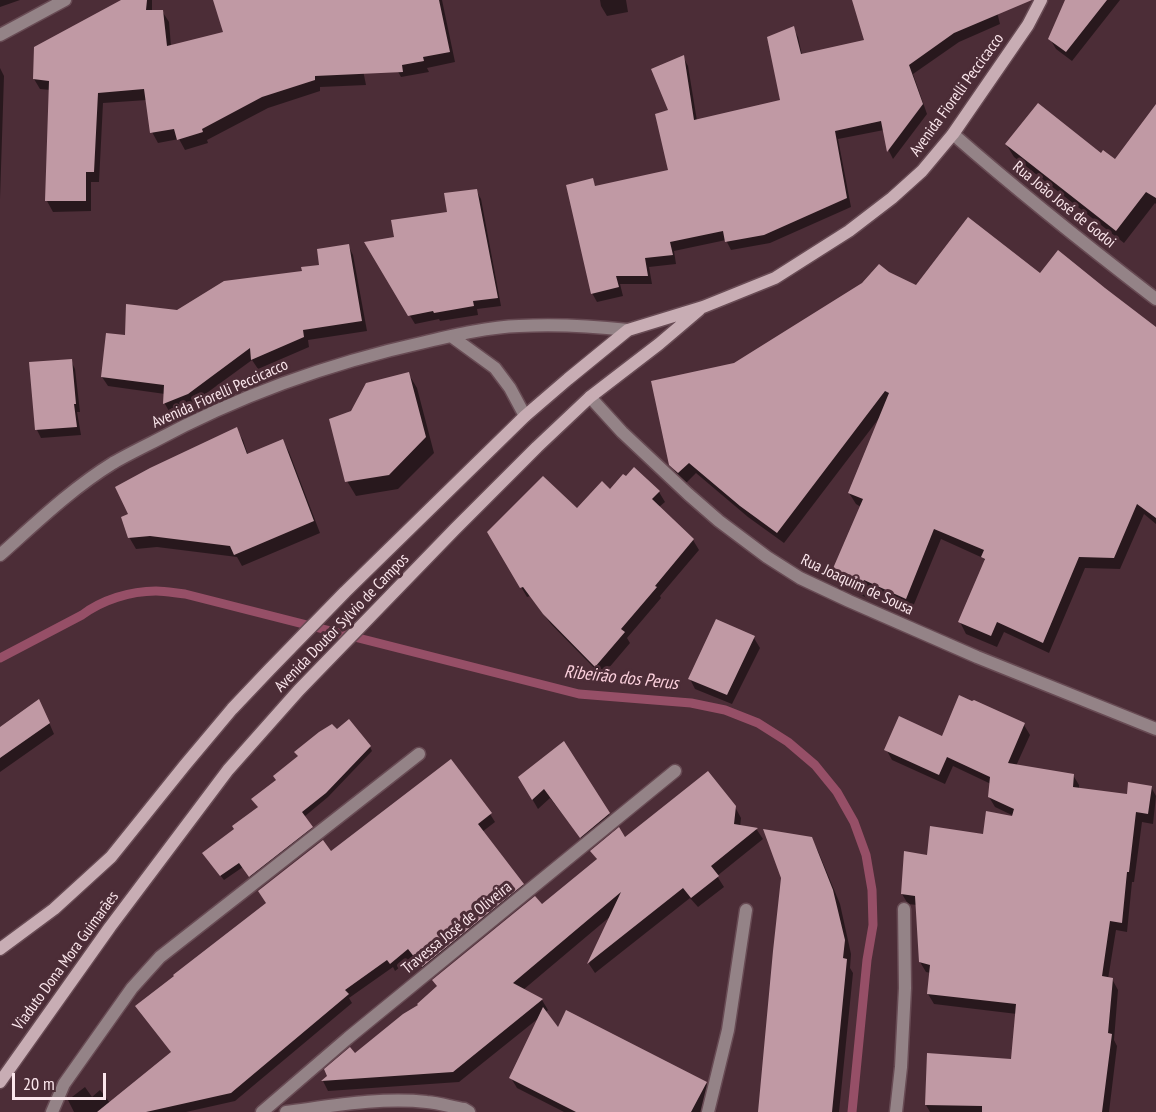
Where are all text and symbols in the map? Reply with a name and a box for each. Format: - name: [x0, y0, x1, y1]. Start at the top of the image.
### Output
- street label: Avenida Fiorelli Peccicacco: [906, 30, 1008, 160]
- street label: Rua João José de Godoi: [1009, 158, 1119, 252]
- street label: Avenida Fiorelli Peccicacco: [149, 355, 291, 433]
- street label: Avenida Doutor Sylvio de Campos: [271, 550, 413, 696]
- street label: Rua Joaquim de Sousa: [798, 550, 916, 620]
- water label: Ribeirão dos Perus: [563, 661, 679, 695]
- street label: Travessa José de Oliveira: [398, 878, 516, 978]
- street label: Viaduto Dona Mora Guimarães: [9, 888, 123, 1034]
- scale bar: [15, 1061, 110, 1099]
- text: 20 m: [23, 1072, 55, 1095]

